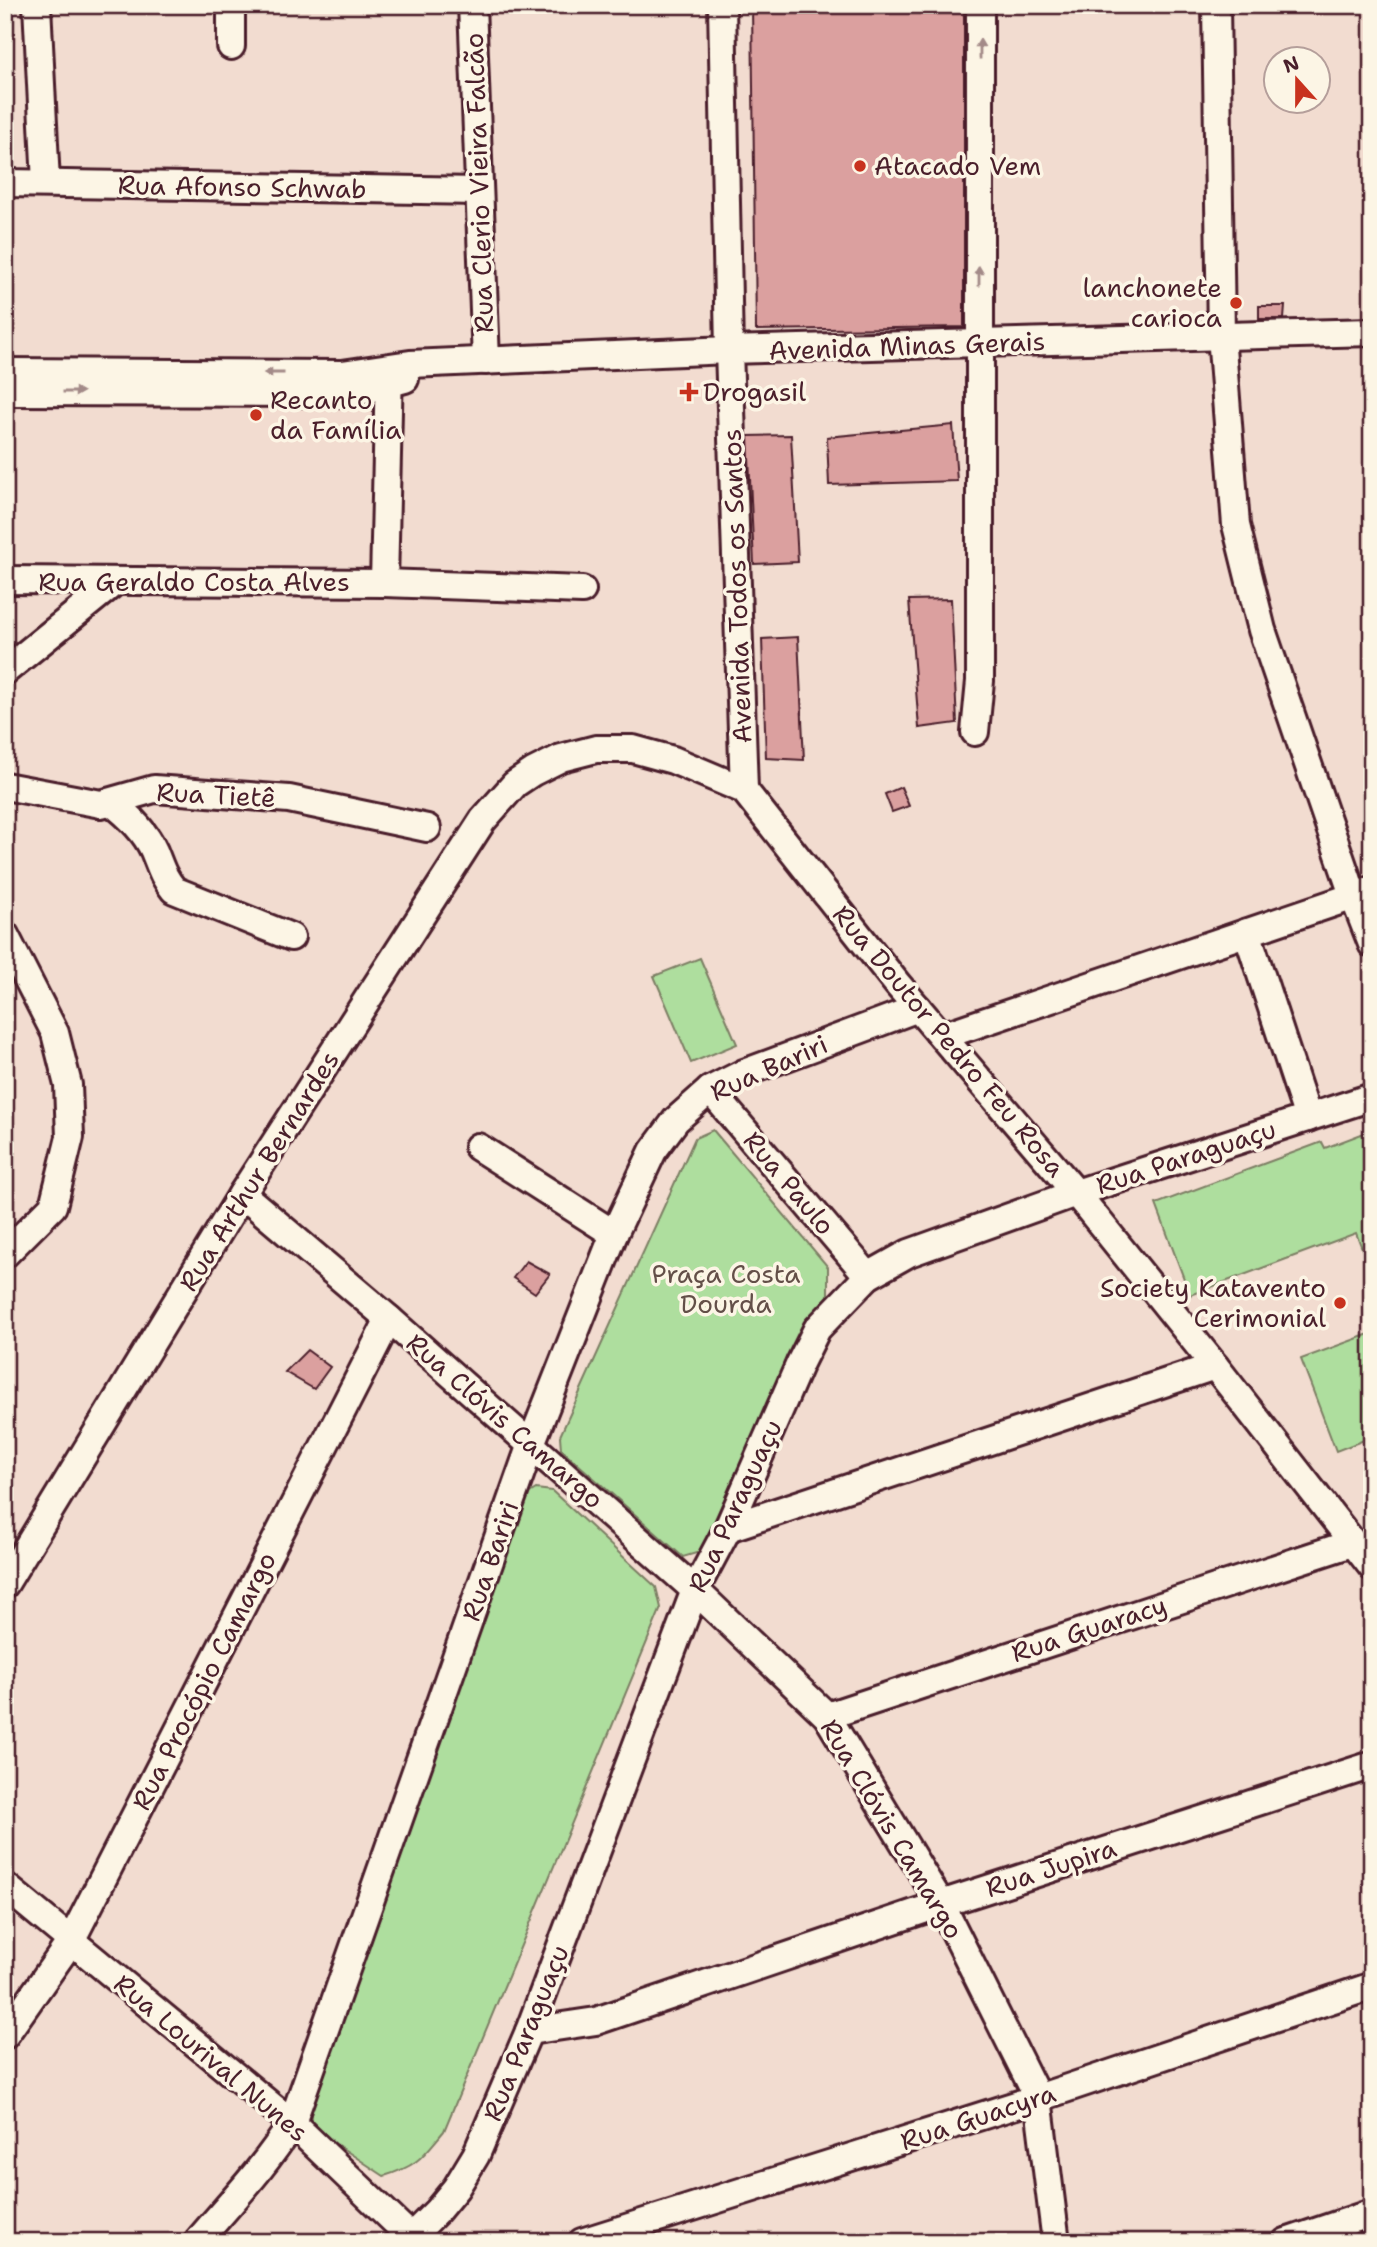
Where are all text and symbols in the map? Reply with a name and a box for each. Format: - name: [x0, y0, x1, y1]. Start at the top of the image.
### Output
- street label: Rua Clerio Vieira Falcão: [456, 32, 501, 334]
- one-way arrow: [974, 37, 986, 59]
- north arrow: [1262, 46, 1332, 116]
- text: N: [1280, 50, 1303, 79]
- place label: Atacado Vem: [874, 148, 1041, 183]
- marker: Atacado Vem: [852, 158, 868, 174]
- street label: Rua Afonso Schwab: [117, 167, 367, 206]
- one-way arrow: [973, 265, 985, 287]
- place label: lanchonete carioca: [1083, 270, 1222, 335]
- marker: lanchonete carioca: [1228, 295, 1244, 311]
- street label: Avenida Minas Gerais: [768, 323, 1046, 368]
- one-way arrow: [263, 367, 285, 379]
- place label: Drogasil: [703, 374, 806, 409]
- place label: Recanto da Família: [270, 382, 401, 447]
- marker: Drogasil: [681, 384, 697, 400]
- one-way arrow: [63, 386, 85, 398]
- marker: Recanto da Família: [248, 407, 264, 423]
- street label: Avenida Todos os Santos: [714, 428, 759, 744]
- street label: Rua Geraldo Costa Alves: [38, 564, 350, 599]
- street label: Rua Tietê: [155, 774, 277, 815]
- street label: Rua Doutor Pedro Feu Rosa: [825, 897, 1074, 1184]
- street label: Rua Bariri: [705, 1026, 833, 1109]
- street label: Rua Arthur Bernardes: [170, 1044, 347, 1297]
- street label: Rua Paraguaçu: [1092, 1111, 1280, 1202]
- street label: Rua Paulo: [736, 1123, 843, 1242]
- park label: Praça Costa Dourda: [652, 1256, 800, 1321]
- place label: Society Katavento Cerimonial: [1100, 1270, 1326, 1335]
- marker: Society Katavento Cerimonial: [1332, 1295, 1348, 1311]
- street label: Rua Clóvis Camargo: [399, 1325, 611, 1516]
- street label: Rua Paraguaçu: [679, 1414, 790, 1598]
- street label: Rua Bariri: [453, 1496, 526, 1626]
- street label: Rua Procópio Camargo: [123, 1546, 284, 1816]
- street label: Rua Guaracy: [1007, 1587, 1171, 1670]
- street label: Rua Clóvis Camargo: [813, 1712, 972, 1945]
- street label: Rua Jupira: [981, 1830, 1121, 1905]
- street label: Rua Paraguaçu: [474, 1940, 577, 2126]
- street label: Rua Lourival Nunes: [107, 1966, 316, 2149]
- street label: Rua Guacyra: [896, 2075, 1060, 2158]

